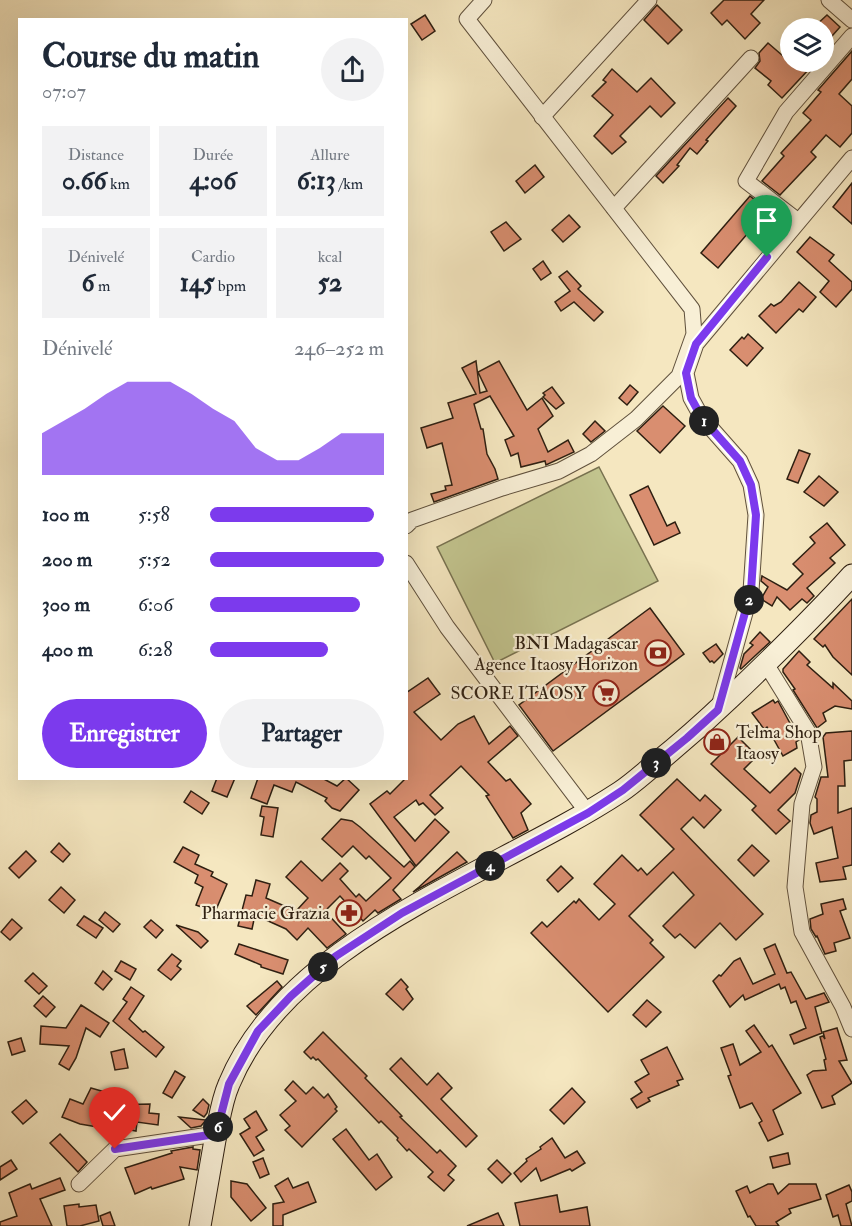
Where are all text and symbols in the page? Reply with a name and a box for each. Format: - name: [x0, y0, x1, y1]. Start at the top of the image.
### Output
- map controls: [780, 18, 834, 72]
- button: layers: [780, 18, 834, 72]
- text: Course du matin: [42, 36, 259, 77]
- button: share: [321, 38, 384, 101]
- text: 07:07: [42, 79, 86, 104]
- text: Distance: [68, 145, 124, 165]
- text: Durée: [193, 145, 233, 165]
- text: Allure: [310, 145, 350, 165]
- text: 0.66: [62, 165, 107, 197]
- text: 4:06: [190, 165, 236, 197]
- text: 6:13: [297, 165, 336, 197]
- text: km: [107, 174, 130, 194]
- text: /km: [336, 174, 363, 194]
- pin: [741, 195, 792, 257]
- icon: arrive: [750, 204, 783, 237]
- text: Dénivelé: [68, 247, 124, 267]
- text: Cardio: [191, 247, 235, 267]
- text: kcal: [318, 247, 342, 267]
- text: 6: [82, 267, 95, 299]
- text: 145: [180, 267, 215, 299]
- text: 52: [318, 267, 342, 299]
- text: m: [95, 276, 110, 296]
- text: bpm: [215, 276, 246, 296]
- text: Dénivelé: [42, 336, 112, 361]
- text: 246–252 m: [294, 336, 384, 361]
- pin: 1: [689, 406, 719, 436]
- text: 1: [701, 411, 707, 431]
- text: 100 m: [42, 502, 89, 527]
- text: 5:58: [138, 502, 170, 527]
- text: 200 m: [42, 547, 92, 572]
- text: 5:52: [138, 547, 171, 572]
- pin: 2: [734, 585, 764, 615]
- text: 2: [745, 590, 753, 610]
- text: 300 m: [42, 592, 90, 617]
- text: 6:06: [138, 592, 173, 617]
- place label: BNI Madagascar Agence Itaosy Horizon: [473, 632, 638, 676]
- text: 400 m: [42, 637, 93, 662]
- text: 6:28: [138, 637, 173, 662]
- bank icon: BNI Madagascar Agence Itaosy Horizon: [643, 638, 673, 668]
- supermarket icon: SCORE ITAOSY: [591, 678, 621, 708]
- place label: SCORE ITAOSY: [450, 682, 587, 705]
- button: Enregistrer: [42, 699, 207, 768]
- button: Partager: [219, 699, 384, 768]
- place label: Telma Shop Itaosy: [736, 721, 822, 765]
- shop icon: Telma Shop Itaosy: [702, 727, 732, 757]
- pin: 3: [641, 748, 671, 778]
- text: 3: [653, 753, 659, 773]
- pin: 4: [475, 851, 505, 881]
- text: 4: [486, 856, 494, 876]
- pharmacy icon: Pharmacie Grazia: [334, 898, 364, 928]
- place label: Pharmacie Grazia: [201, 902, 331, 925]
- pin: 5: [308, 952, 338, 982]
- text: 5: [319, 957, 327, 977]
- pin: [89, 1087, 140, 1149]
- icon: check: [98, 1096, 131, 1129]
- pin: 6: [203, 1112, 233, 1142]
- text: 6: [214, 1117, 222, 1137]

